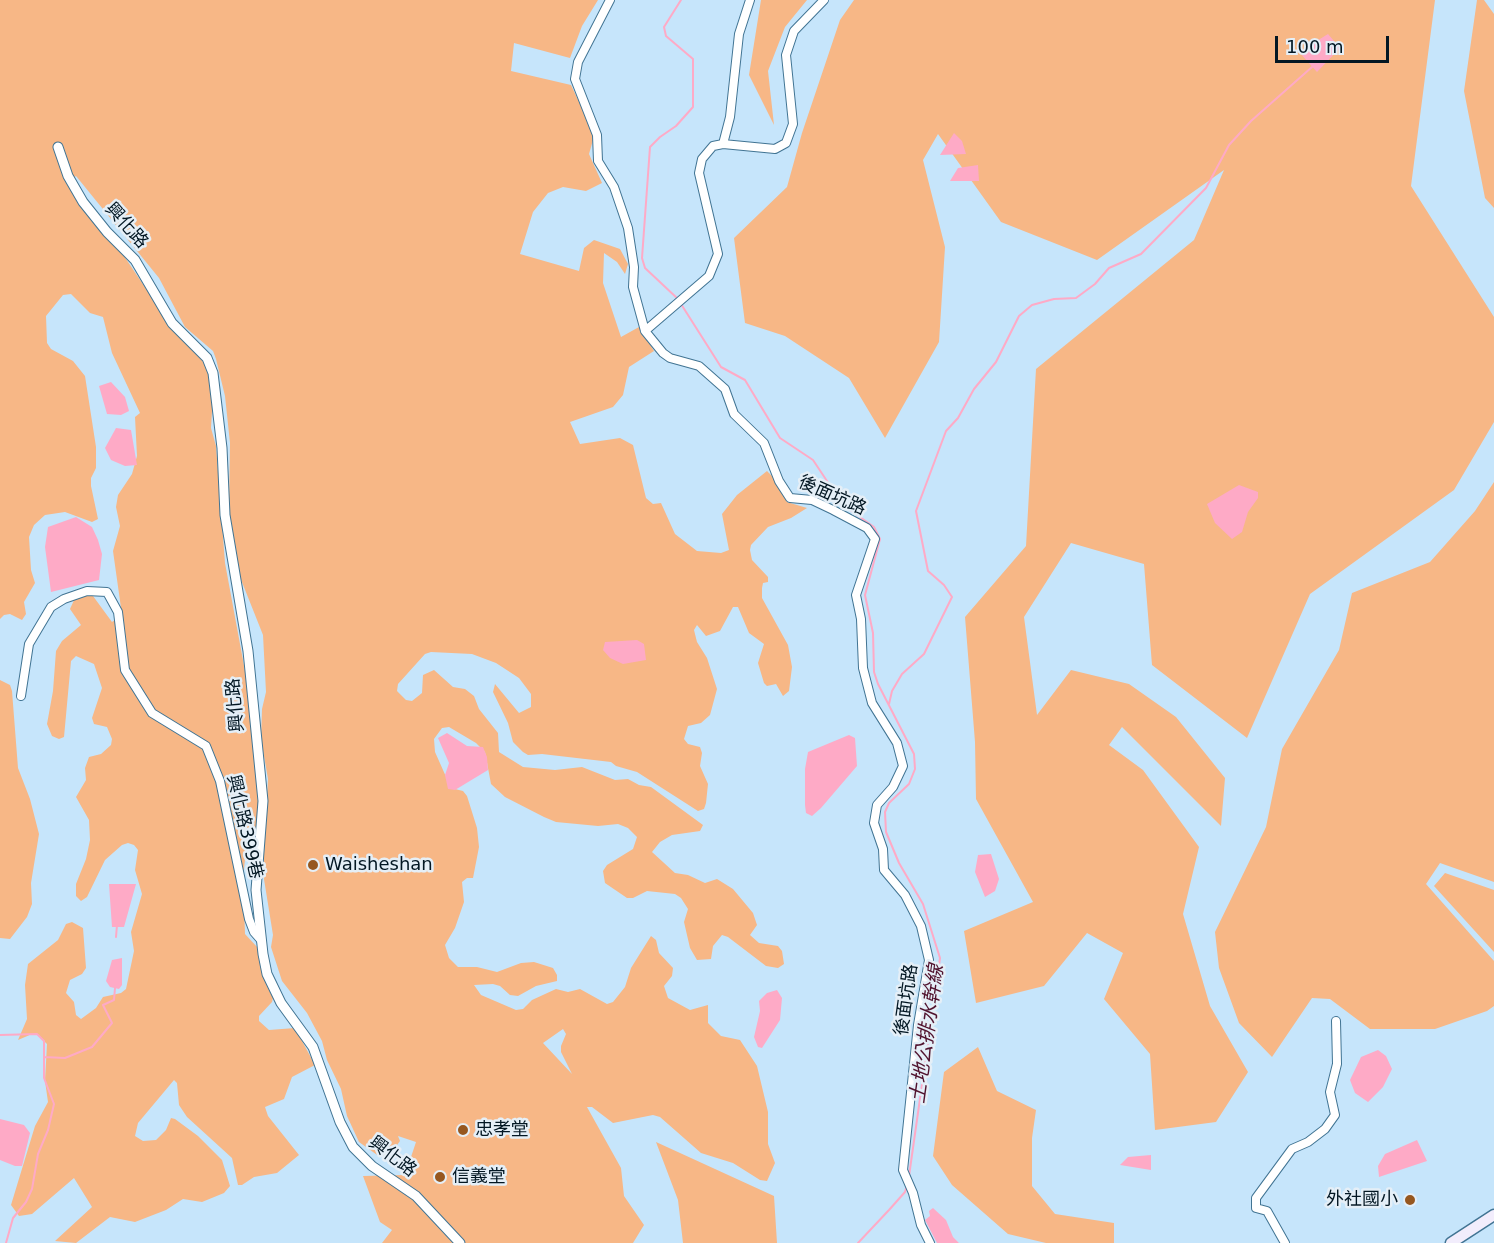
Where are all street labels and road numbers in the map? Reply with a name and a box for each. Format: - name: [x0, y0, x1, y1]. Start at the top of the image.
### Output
- street label: 興化路: [100, 199, 152, 253]
- street label: 後面坑路: [795, 471, 869, 521]
- street label: 興化路: [223, 677, 249, 733]
- street label: 興化路399巷: [222, 773, 266, 881]
- street label: 後面坑路: [891, 963, 923, 1037]
- street label: 興化路: [364, 1132, 420, 1182]

